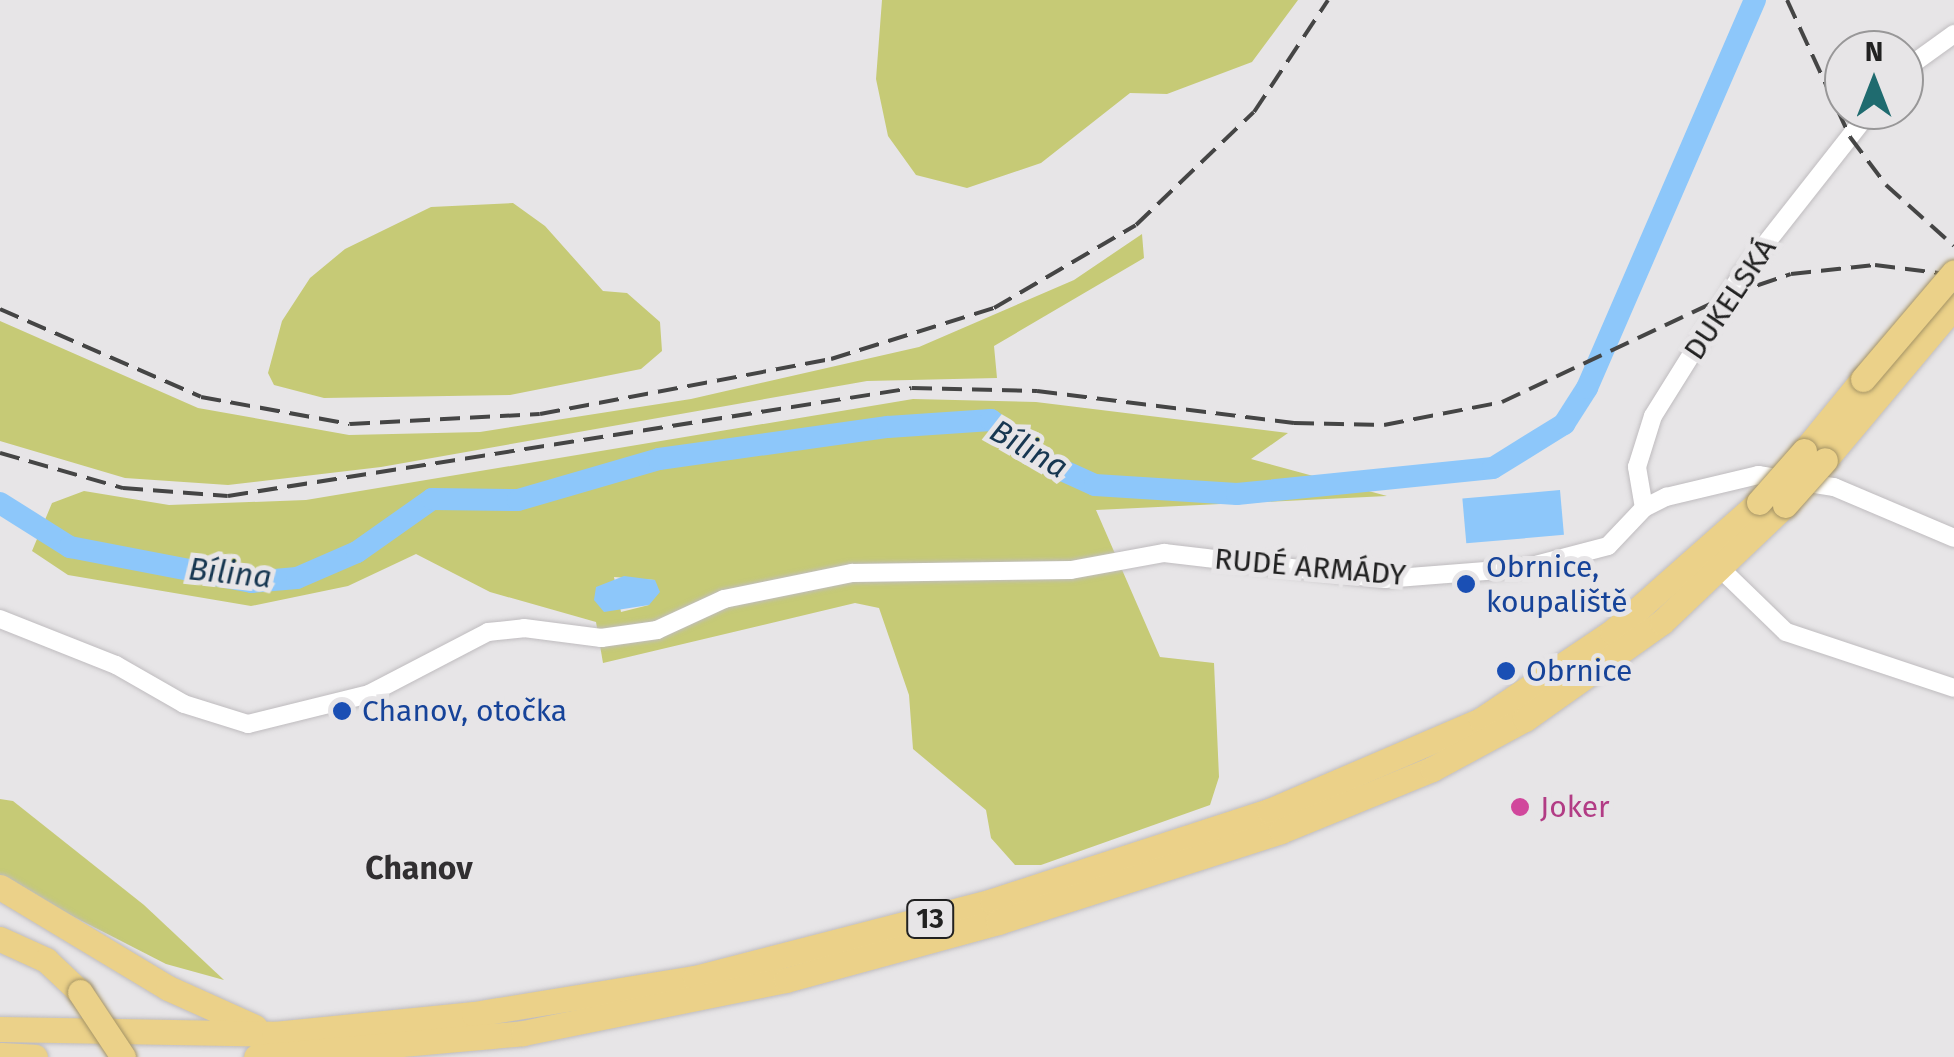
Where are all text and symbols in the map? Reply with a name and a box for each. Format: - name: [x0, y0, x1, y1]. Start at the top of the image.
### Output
- north arrow: [1824, 30, 1924, 130]
- text: N: [1865, 35, 1883, 68]
- street label: DUKELSKÁ: [1676, 231, 1784, 367]
- water label: Bílina: [983, 412, 1075, 486]
- street label: RUDÉ ARMÁDY: [1213, 541, 1407, 593]
- place label: Obrnice, koupaliště: [1486, 549, 1628, 620]
- water label: Bílina: [187, 550, 273, 596]
- marker: Obrnice, koupaliště: [1455, 573, 1477, 595]
- place label: Obrnice: [1526, 653, 1632, 689]
- marker: Obrnice: [1495, 660, 1517, 682]
- place label: Chanov, otočka: [362, 693, 567, 729]
- marker: Chanov, otočka: [331, 700, 353, 722]
- place label: Joker: [1540, 789, 1610, 825]
- marker: Joker: [1509, 796, 1531, 818]
- district label: Chanov: [365, 849, 473, 887]
- road number: 13: [905, 896, 955, 942]

